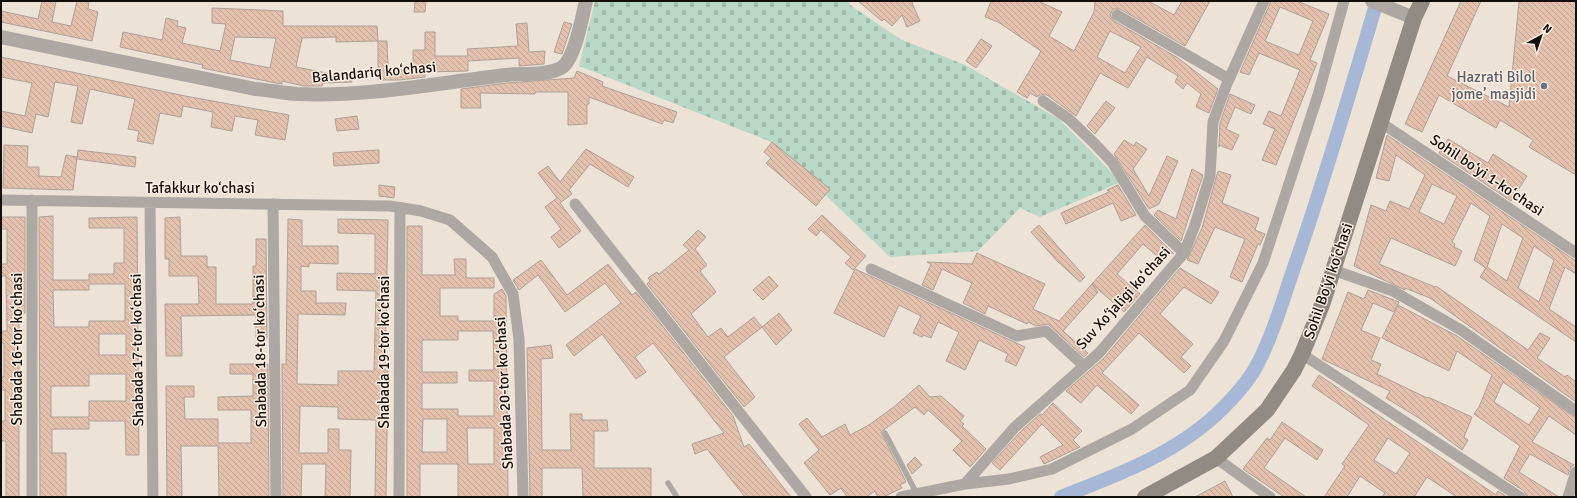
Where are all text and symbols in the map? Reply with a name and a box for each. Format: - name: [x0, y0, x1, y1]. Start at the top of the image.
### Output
- north arrow: [1521, 16, 1561, 56]
- text: N: [1540, 21, 1554, 36]
- street label: Balandariq koʻchasi: [311, 58, 437, 86]
- place label: Hazrati Bilol jome’ masjidi: [1452, 68, 1536, 103]
- marker: Hazrati Bilol jome’ masjidi: [1539, 81, 1549, 91]
- street label: Sohil boʻyi 1-koʻchasi: [1427, 130, 1547, 220]
- street label: Tafakkur koʻchasi: [145, 179, 255, 197]
- street label: Sohil Boʻyi koʻchasi: [1300, 221, 1356, 341]
- street label: Suv Xoʻjaligi koʻchasi: [1072, 243, 1174, 353]
- street label: Shabada 16-tor koʻchasi: [8, 273, 26, 425]
- street label: Shabada 17-tor koʻchasi: [127, 273, 147, 427]
- street label: Shabada 18-tor koʻchasi: [250, 274, 270, 428]
- street label: Shabada 19-tor koʻchasi: [375, 276, 393, 428]
- street label: Shabada 20-tor koʻchasi: [491, 316, 517, 470]

